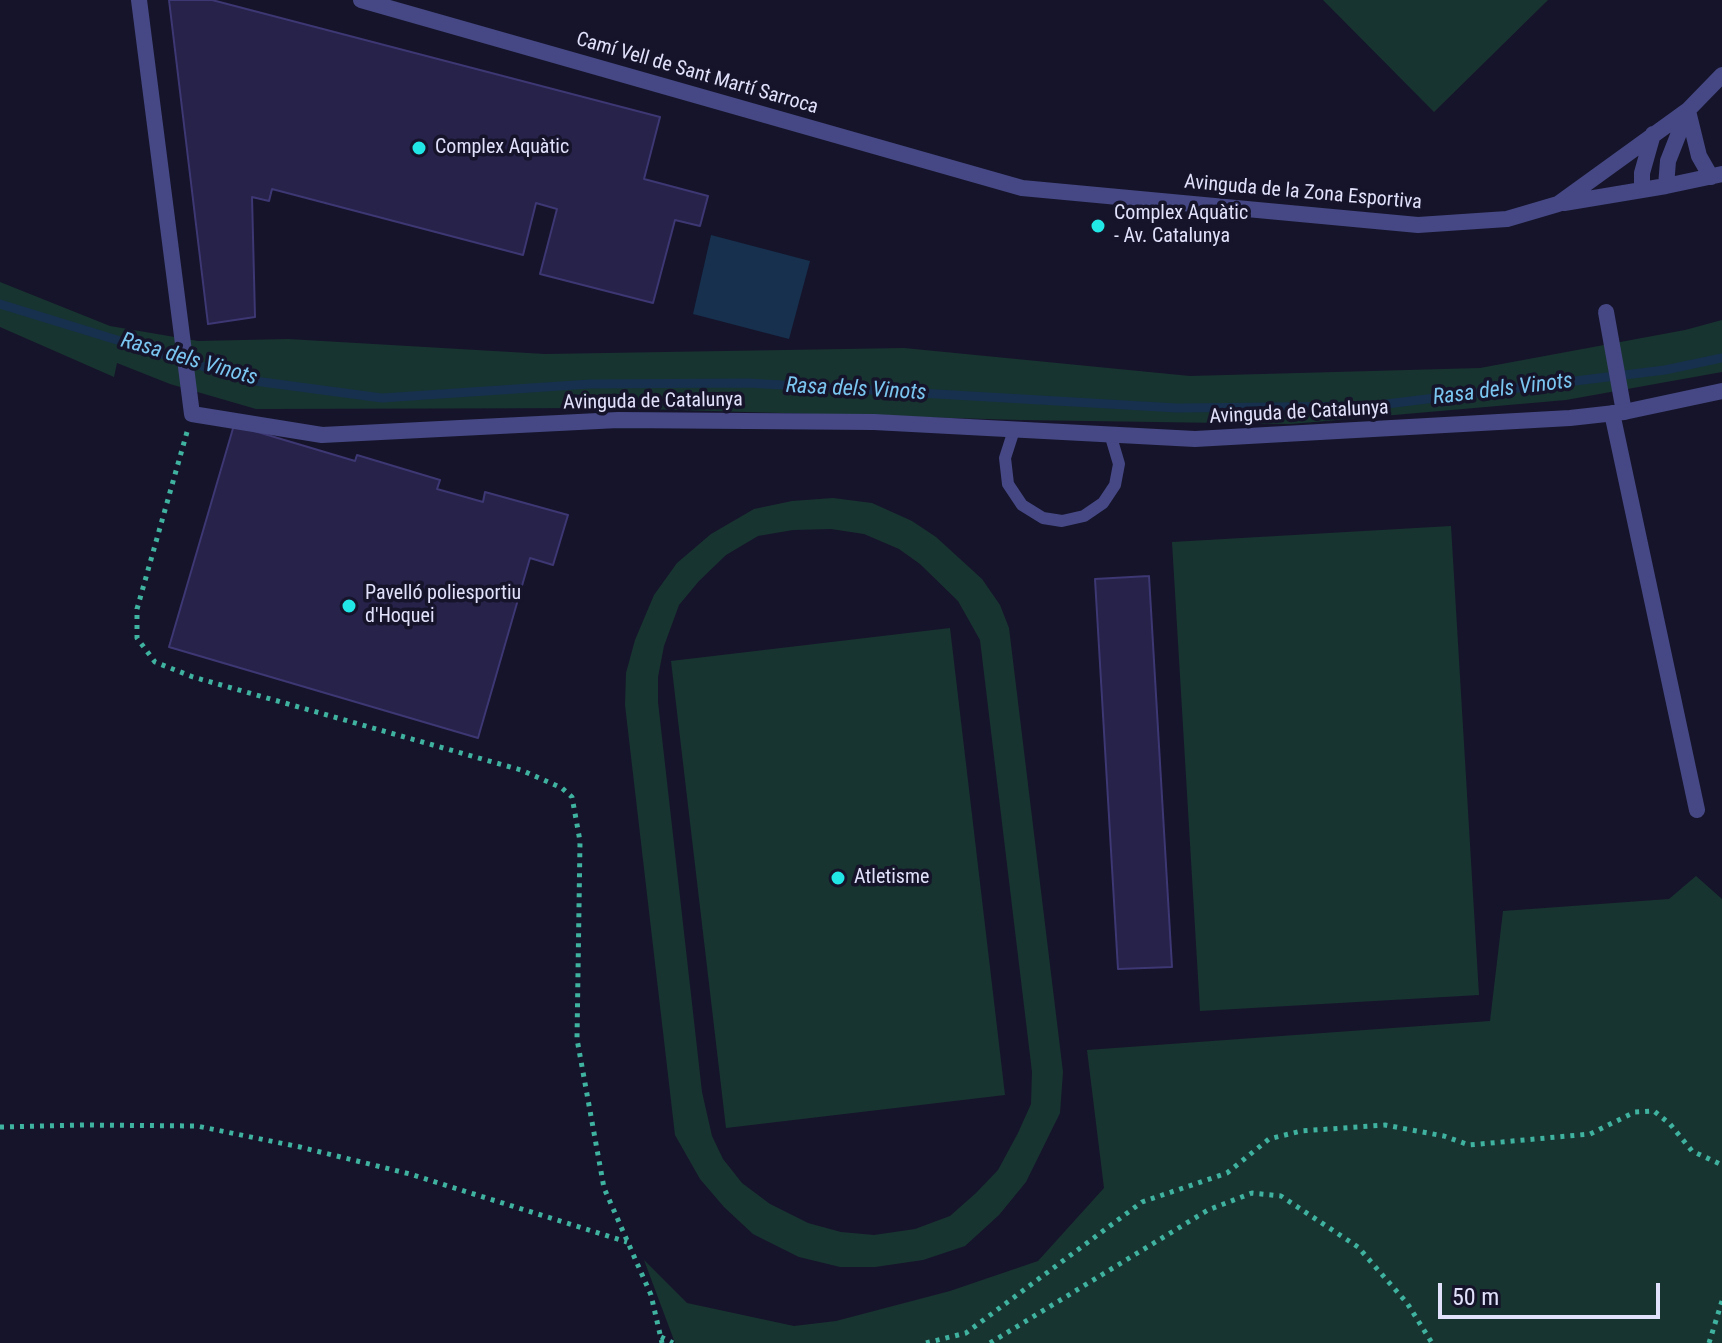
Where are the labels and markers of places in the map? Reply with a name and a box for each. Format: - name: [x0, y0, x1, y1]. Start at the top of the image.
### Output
- place label: Complex Aquàtic: [435, 136, 569, 160]
- marker: Complex Aquàtic: [410, 139, 428, 157]
- place label: Complex Aquàtic - Av. Catalunya: [1114, 202, 1248, 249]
- marker: Complex Aquàtic - Av. Catalunya: [1089, 217, 1107, 235]
- place label: Pavelló poliesportiu d'Hoquei: [365, 582, 521, 629]
- marker: Pavelló poliesportiu d'Hoquei: [340, 597, 358, 615]
- place label: Atletisme: [854, 866, 929, 890]
- marker: Atletisme: [829, 869, 847, 887]

